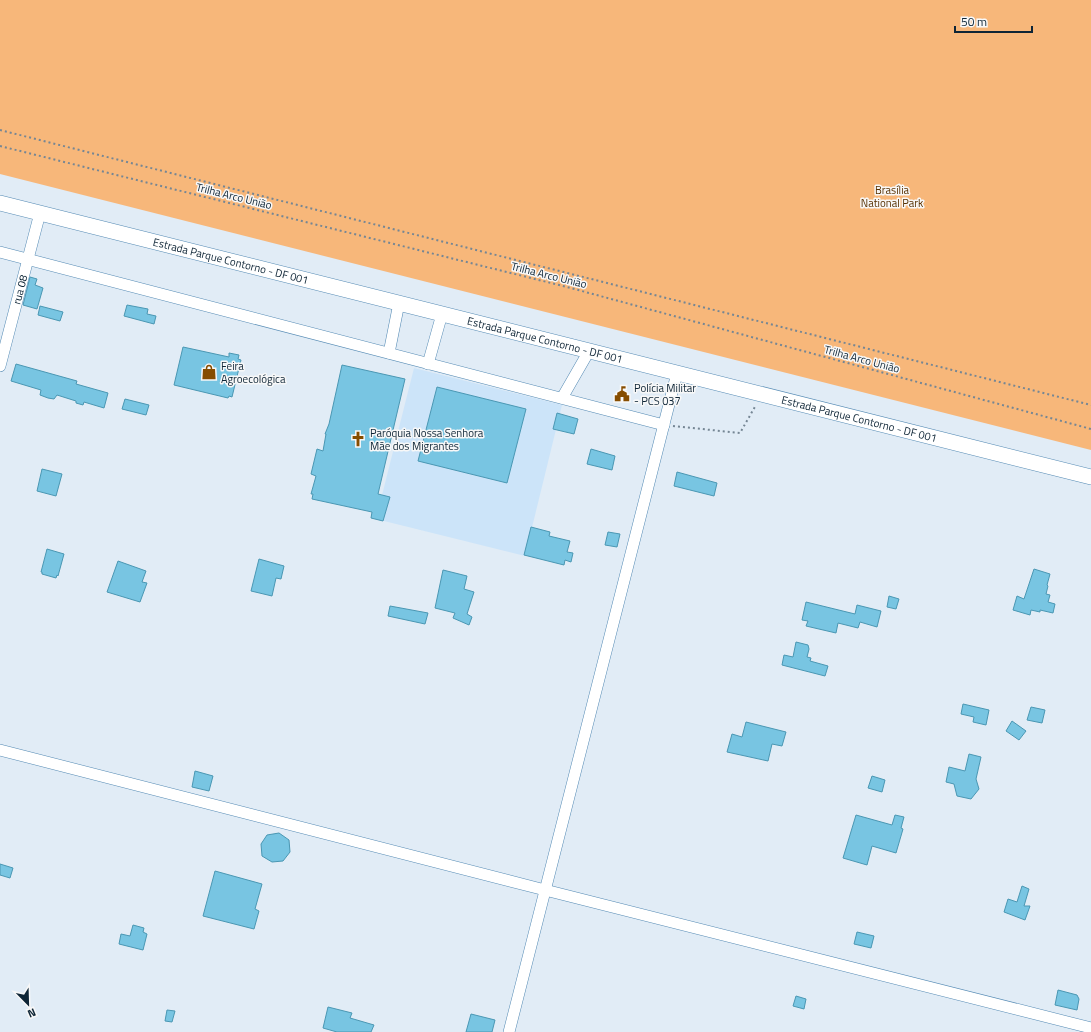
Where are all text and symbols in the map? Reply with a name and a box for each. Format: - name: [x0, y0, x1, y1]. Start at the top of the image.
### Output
- scale bar: [955, 8, 1032, 34]
- text: 50 m: [961, 12, 987, 31]
- street label: Trilha Arco União: [195, 179, 274, 213]
- park label: Brasília National Park: [861, 182, 924, 211]
- street label: Estrada Parque Contorno - DF 001: [151, 234, 310, 288]
- street label: Trilha Arco União: [510, 258, 589, 292]
- street label: rua 08: [8, 273, 32, 306]
- street label: Estrada Parque Contorno - DF 001: [466, 313, 625, 367]
- street label: Trilha Arco União: [823, 341, 902, 377]
- place label: Feira Agroecológica: [221, 358, 286, 387]
- shop icon: Feira Agroecológica: [200, 363, 218, 381]
- place label: Polícia Militar - PCS 037: [634, 380, 696, 409]
- public building icon: Polícia Militar - PCS 037: [613, 385, 631, 403]
- street label: Estrada Parque Contorno - DF 001: [780, 392, 939, 446]
- place label: Paróquia Nossa Senhora Mãe dos Migrantes: [370, 425, 484, 454]
- church icon: Paróquia Nossa Senhora Mãe dos Migrantes: [349, 430, 367, 448]
- north arrow: [8, 984, 48, 1024]
- text: N: [25, 1004, 39, 1022]

